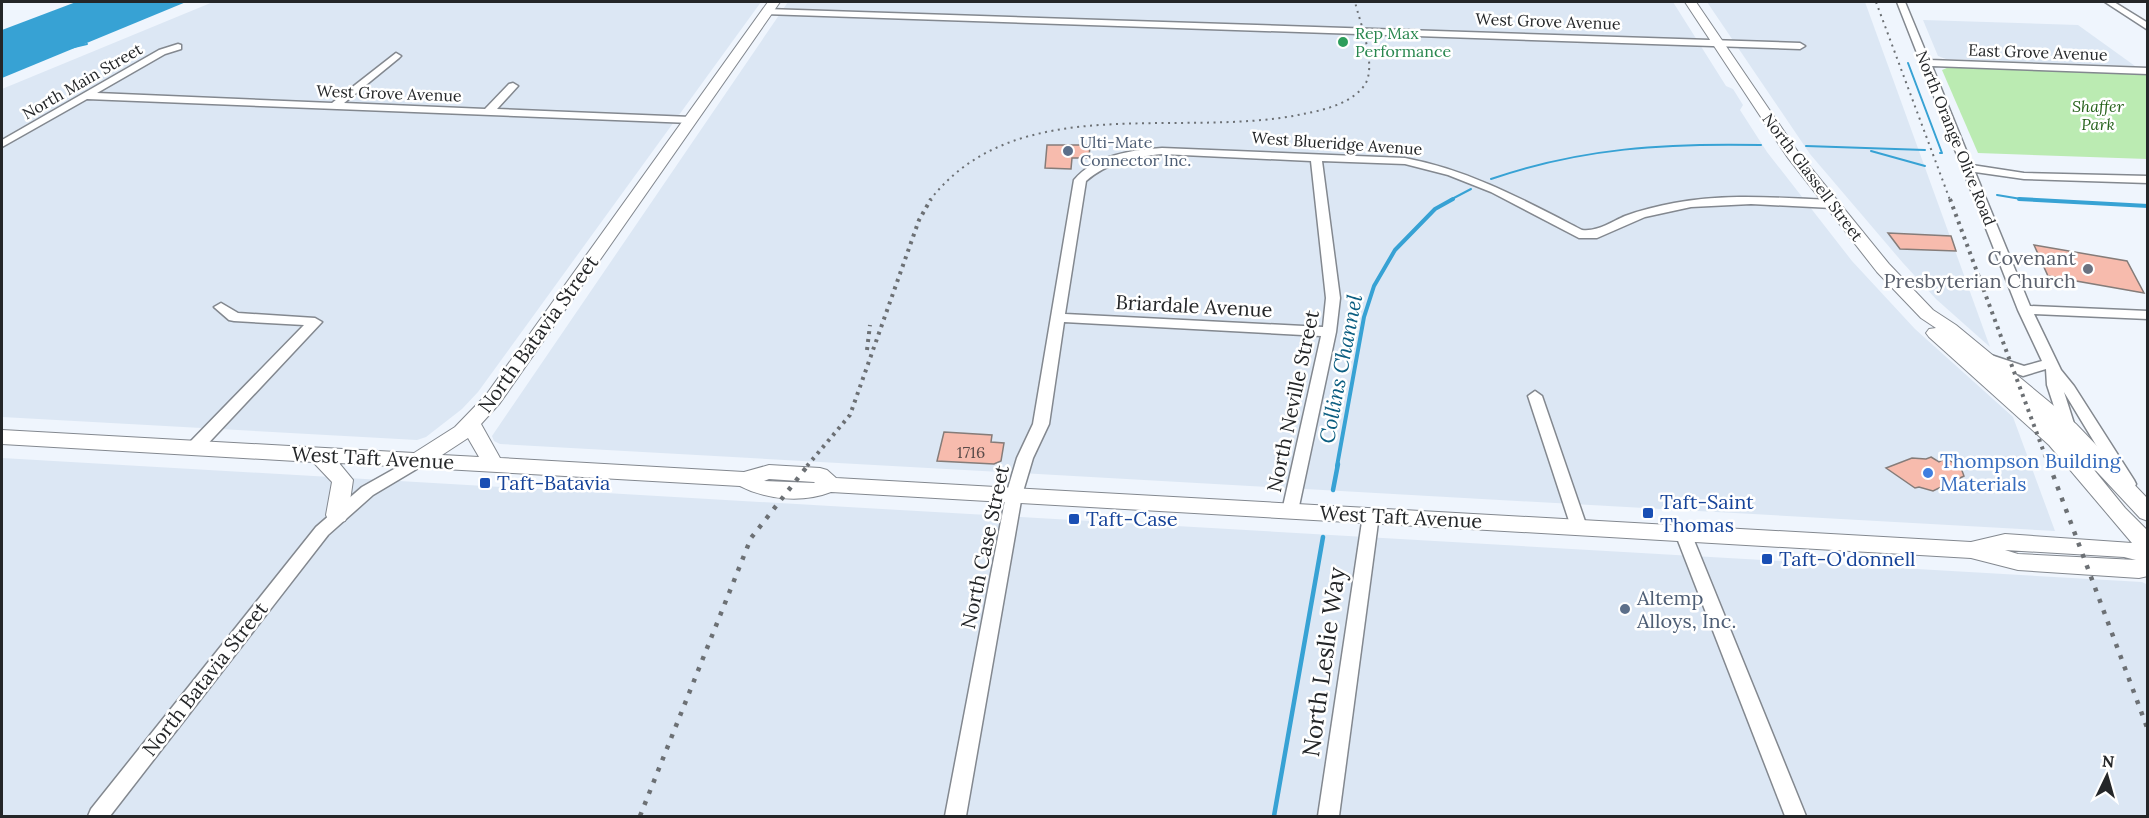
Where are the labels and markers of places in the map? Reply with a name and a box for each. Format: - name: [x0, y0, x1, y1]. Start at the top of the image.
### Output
- place label: Rep Max Performance: [1355, 23, 1451, 61]
- marker: Rep Max Performance: [1336, 35, 1350, 49]
- place label: Ulti-Mate Connector Inc.: [1080, 132, 1191, 170]
- marker: Ulti-Mate Connector Inc.: [1061, 144, 1075, 158]
- place label: Covenant Presbyterian Church: [1884, 245, 2076, 293]
- marker: Covenant Presbyterian Church: [2081, 262, 2095, 276]
- place label: Thompson Building Materials: [1940, 448, 2122, 496]
- marker: Thompson Building Materials: [1921, 466, 1935, 480]
- place label: Taft-Batavia: [497, 470, 610, 495]
- marker: Taft-Batavia: [478, 476, 492, 490]
- place label: Taft-Saint Thomas: [1660, 489, 1754, 537]
- place label: Taft-Case: [1086, 506, 1178, 531]
- marker: Taft-Saint Thomas: [1641, 506, 1655, 520]
- marker: Taft-Case: [1067, 512, 1081, 526]
- place label: Taft-O'donnell: [1779, 546, 1916, 571]
- marker: Taft-O'donnell: [1760, 552, 1774, 566]
- place label: Altemp Alloys, Inc.: [1636, 585, 1736, 633]
- marker: Altemp Alloys, Inc.: [1618, 602, 1632, 616]

